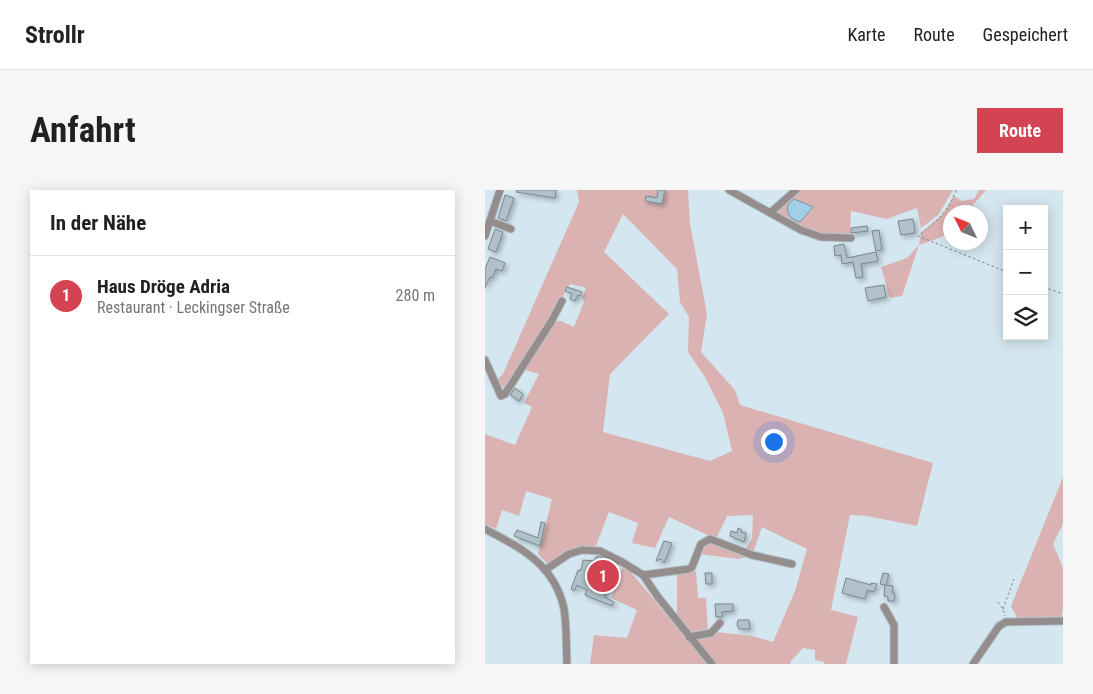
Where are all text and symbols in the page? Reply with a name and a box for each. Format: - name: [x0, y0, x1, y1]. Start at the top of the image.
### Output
- text: Strollr: [25, 21, 85, 49]
- text: Karte: [847, 24, 886, 45]
- text: Route: [914, 24, 955, 45]
- text: Gespeichert: [983, 24, 1068, 45]
- button: Route: [977, 108, 1063, 153]
- text: Anfahrt: [30, 110, 136, 151]
- north arrow: [943, 205, 988, 250]
- map controls: [1003, 205, 1048, 340]
- button: +: [1003, 205, 1048, 250]
- text: In der Nähe: [50, 211, 146, 235]
- button: −: [1003, 250, 1048, 295]
- text: Haus Dröge Adria: [97, 275, 230, 298]
- text: 1: [62, 286, 70, 305]
- text: 280 m: [396, 286, 435, 305]
- button: layers: [1003, 295, 1048, 340]
- text: Restaurant · Leckingser Straße: [97, 298, 290, 317]
- your location: [761, 429, 787, 455]
- pin: 1: [587, 557, 619, 595]

